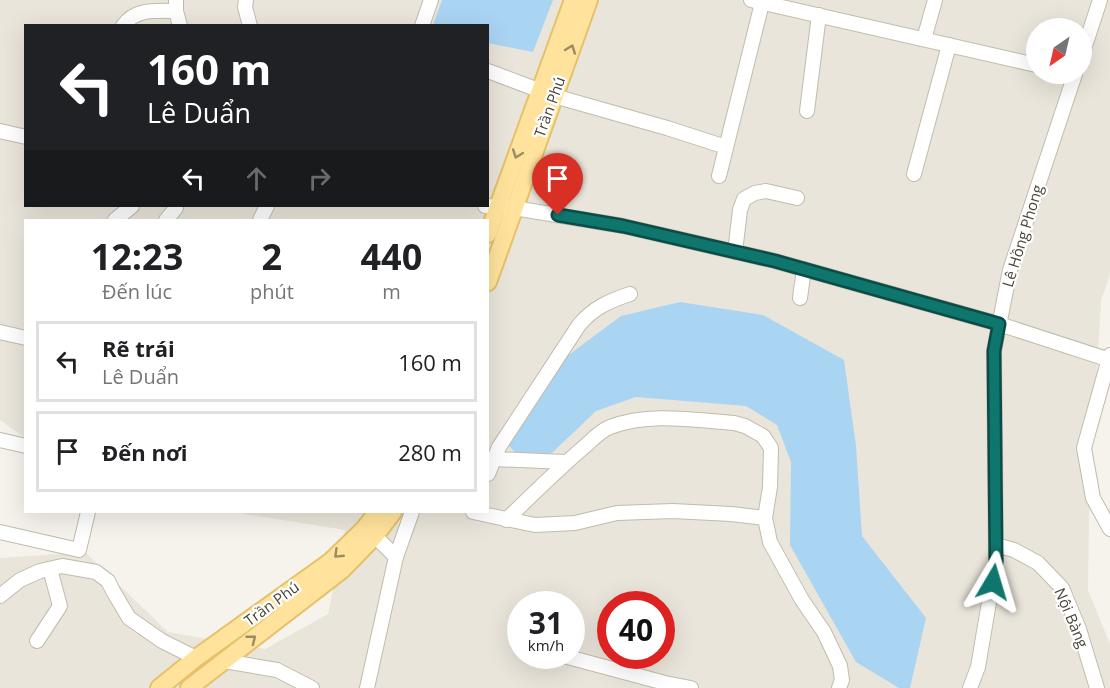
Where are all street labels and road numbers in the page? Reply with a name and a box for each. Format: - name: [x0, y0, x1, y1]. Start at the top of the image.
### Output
- street label: Trần Phú: [529, 74, 569, 140]
- street label: Lê Hồng Phong: [997, 182, 1047, 289]
- street label: Trần Phú: [240, 577, 303, 630]
- street label: Nội Bàng: [1050, 585, 1094, 651]

